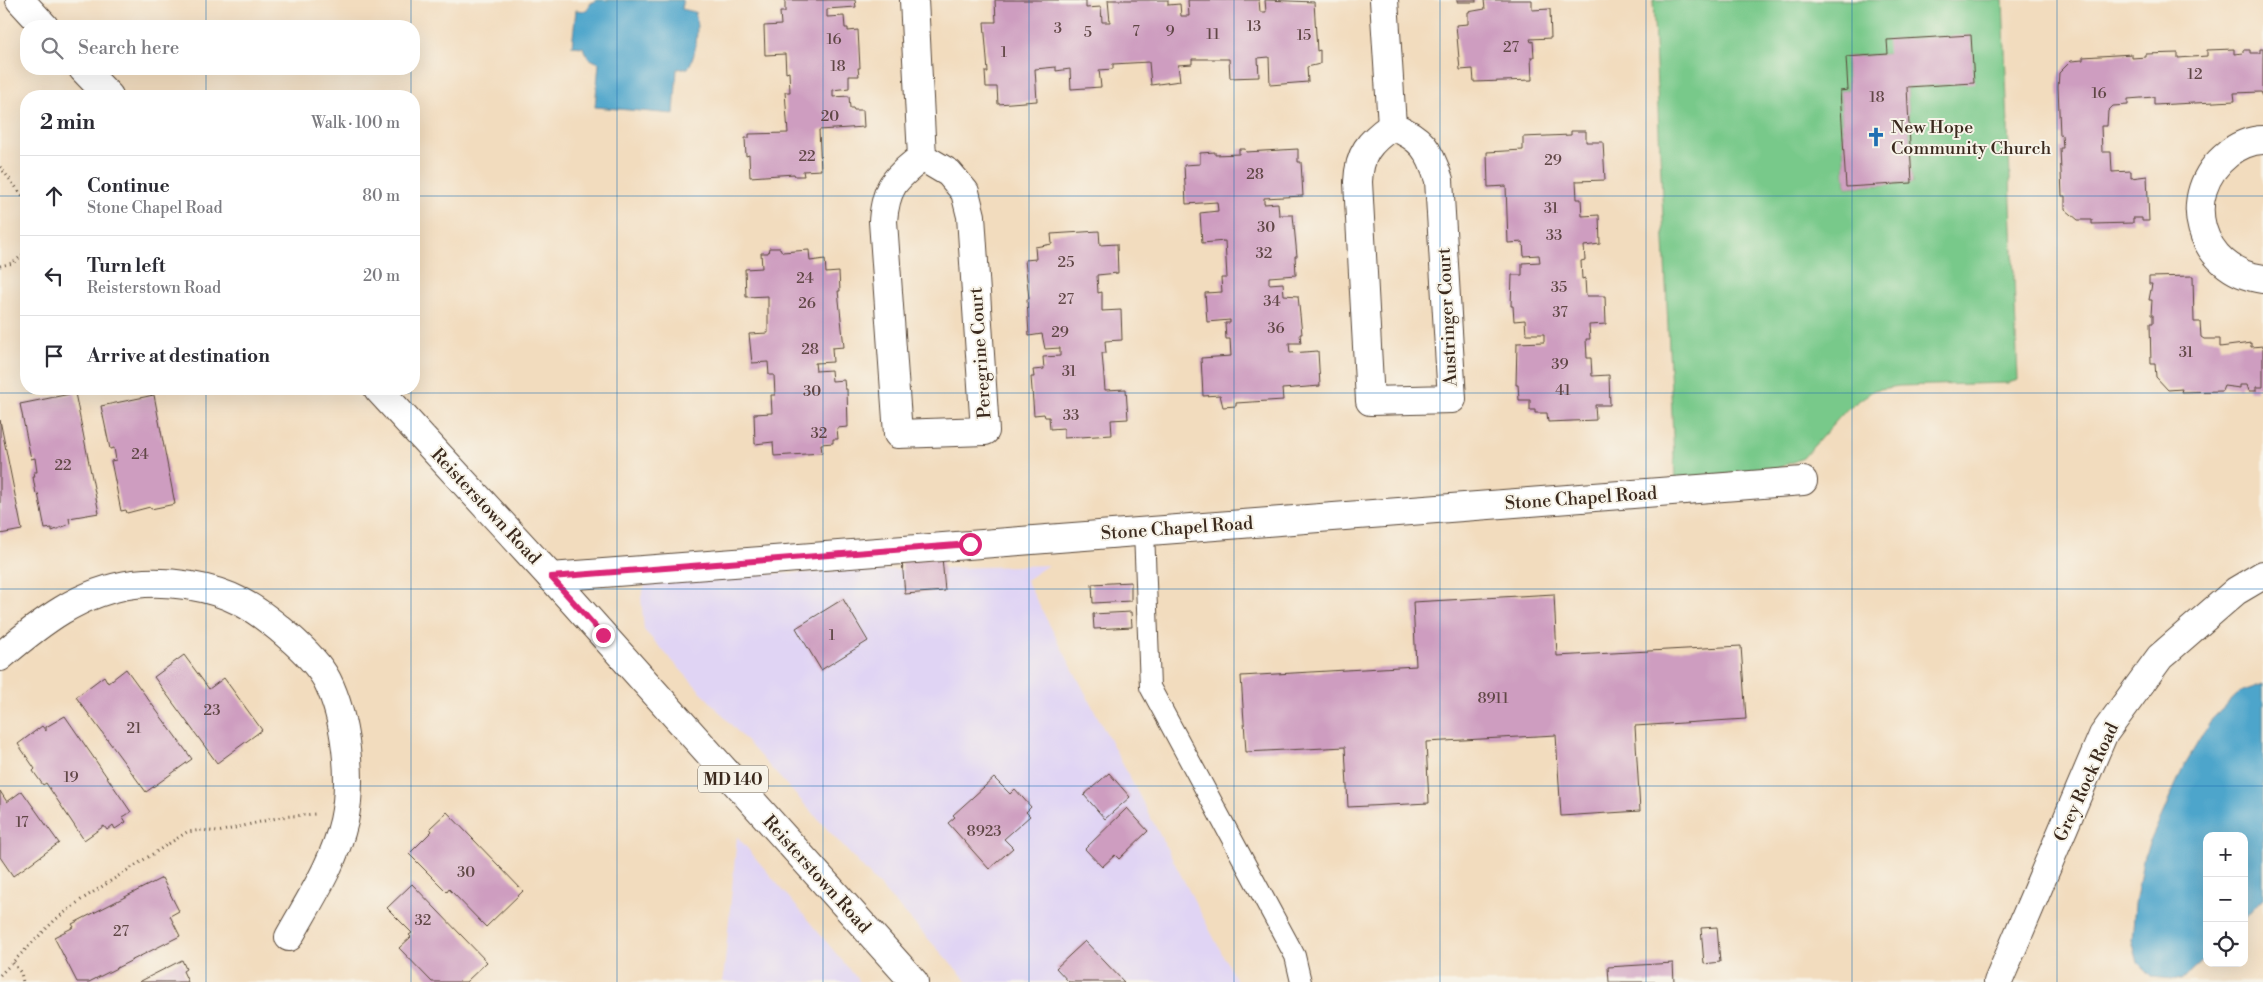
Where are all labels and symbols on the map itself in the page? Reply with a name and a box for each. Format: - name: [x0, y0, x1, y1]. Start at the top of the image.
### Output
- house number: 13: [1247, 17, 1261, 36]
- house number: 3: [1054, 19, 1062, 38]
- house number: 7: [1132, 22, 1140, 41]
- house number: 9: [1165, 22, 1175, 41]
- house number: 5: [1084, 23, 1092, 42]
- house number: 11: [1206, 25, 1220, 44]
- house number: 15: [1297, 26, 1311, 45]
- house number: 16: [826, 30, 842, 49]
- house number: 27: [1503, 38, 1519, 57]
- house number: 1: [1001, 43, 1008, 62]
- house number: 18: [830, 57, 846, 76]
- house number: 12: [2187, 65, 2203, 84]
- house number: 16: [2091, 84, 2107, 103]
- house number: 18: [1869, 88, 1885, 107]
- house number: 20: [821, 107, 839, 126]
- place label: New Hope Community Church: [1891, 116, 2051, 160]
- church icon: New Hope Community Church: [1865, 126, 1887, 148]
- house number: 22: [798, 147, 816, 166]
- house number: 29: [1544, 151, 1562, 170]
- house number: 28: [1246, 165, 1264, 184]
- house number: 31: [1544, 199, 1559, 218]
- house number: 30: [1257, 218, 1275, 237]
- house number: 33: [1546, 226, 1562, 245]
- house number: 32: [1256, 244, 1272, 263]
- street label: Austringer Court: [1432, 246, 1463, 388]
- house number: 25: [1058, 253, 1074, 272]
- house number: 24: [796, 269, 814, 288]
- house number: 35: [1551, 278, 1567, 297]
- street label: Peregrine Court: [964, 286, 997, 419]
- house number: 27: [1058, 290, 1074, 309]
- house number: 34: [1263, 292, 1281, 311]
- house number: 26: [798, 294, 816, 313]
- house number: 37: [1552, 303, 1568, 322]
- house number: 36: [1267, 319, 1285, 338]
- house number: 29: [1051, 323, 1069, 342]
- house number: 28: [801, 340, 819, 359]
- house number: 31: [2179, 343, 2194, 362]
- house number: 39: [1551, 355, 1569, 374]
- house number: 31: [1062, 362, 1077, 381]
- house number: 41: [1555, 381, 1571, 400]
- house number: 30: [803, 382, 821, 401]
- house number: 33: [1063, 406, 1079, 425]
- house number: 32: [811, 424, 827, 443]
- street label: Reisterstown Road: [426, 443, 546, 570]
- house number: 24: [131, 445, 149, 464]
- house number: 22: [54, 456, 72, 475]
- street label: Stone Chapel Road: [1504, 482, 1659, 515]
- street label: Stone Chapel Road: [1100, 512, 1255, 545]
- route start: [959, 533, 982, 556]
- route end: [592, 624, 615, 647]
- house number: 1: [829, 626, 836, 645]
- house number: 8911: [1477, 689, 1509, 708]
- house number: 23: [204, 701, 220, 720]
- street label: Grey Rock Road: [2049, 718, 2124, 845]
- house number: 21: [126, 719, 142, 738]
- road number: MD 140: [698, 766, 768, 792]
- house number: 19: [63, 768, 79, 787]
- street label: Reisterstown Road: [758, 811, 876, 939]
- house number: 17: [15, 813, 29, 832]
- house number: 8923: [966, 822, 1002, 841]
- house number: 30: [457, 863, 475, 882]
- house number: 32: [415, 911, 431, 930]
- house number: 27: [113, 922, 129, 941]

